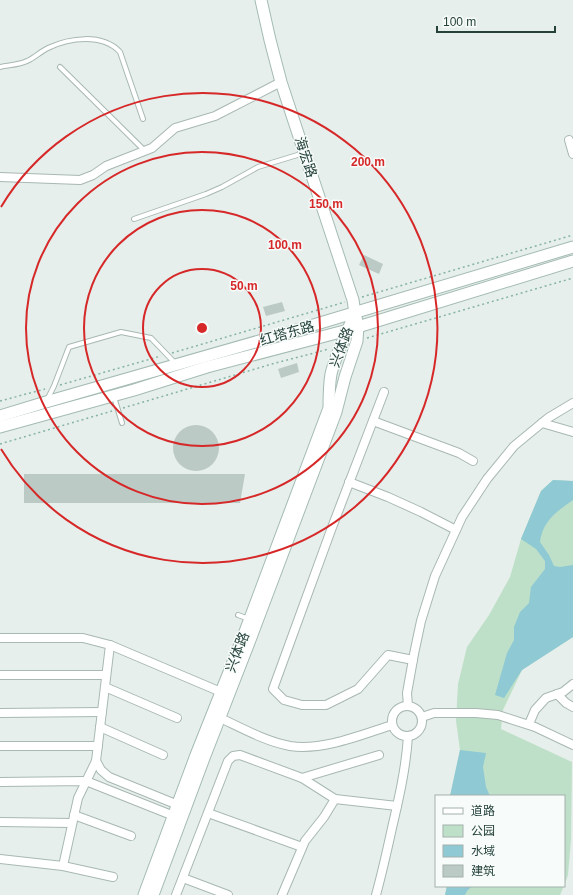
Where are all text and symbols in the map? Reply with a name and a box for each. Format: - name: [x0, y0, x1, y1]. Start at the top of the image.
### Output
- scale bar: [437, 8, 555, 34]
- text: 100 m: [443, 15, 476, 29]
- street label: 海宏路: [292, 135, 320, 179]
- text: 200 m: [351, 155, 385, 169]
- text: 150 m: [309, 197, 343, 211]
- text: 100 m: [268, 238, 302, 252]
- text: 50 m: [230, 279, 258, 293]
- street label: 红塔东路: [258, 318, 316, 348]
- centre of rings: [195, 321, 209, 335]
- street label: 兴体路: [326, 325, 356, 369]
- street label: 兴体路: [222, 630, 252, 674]
- legend: [435, 795, 565, 887]
- text: 道路: [471, 804, 495, 818]
- text: 公园: [471, 824, 495, 838]
- text: 水域: [471, 844, 495, 858]
- text: 建筑: [471, 864, 495, 878]

